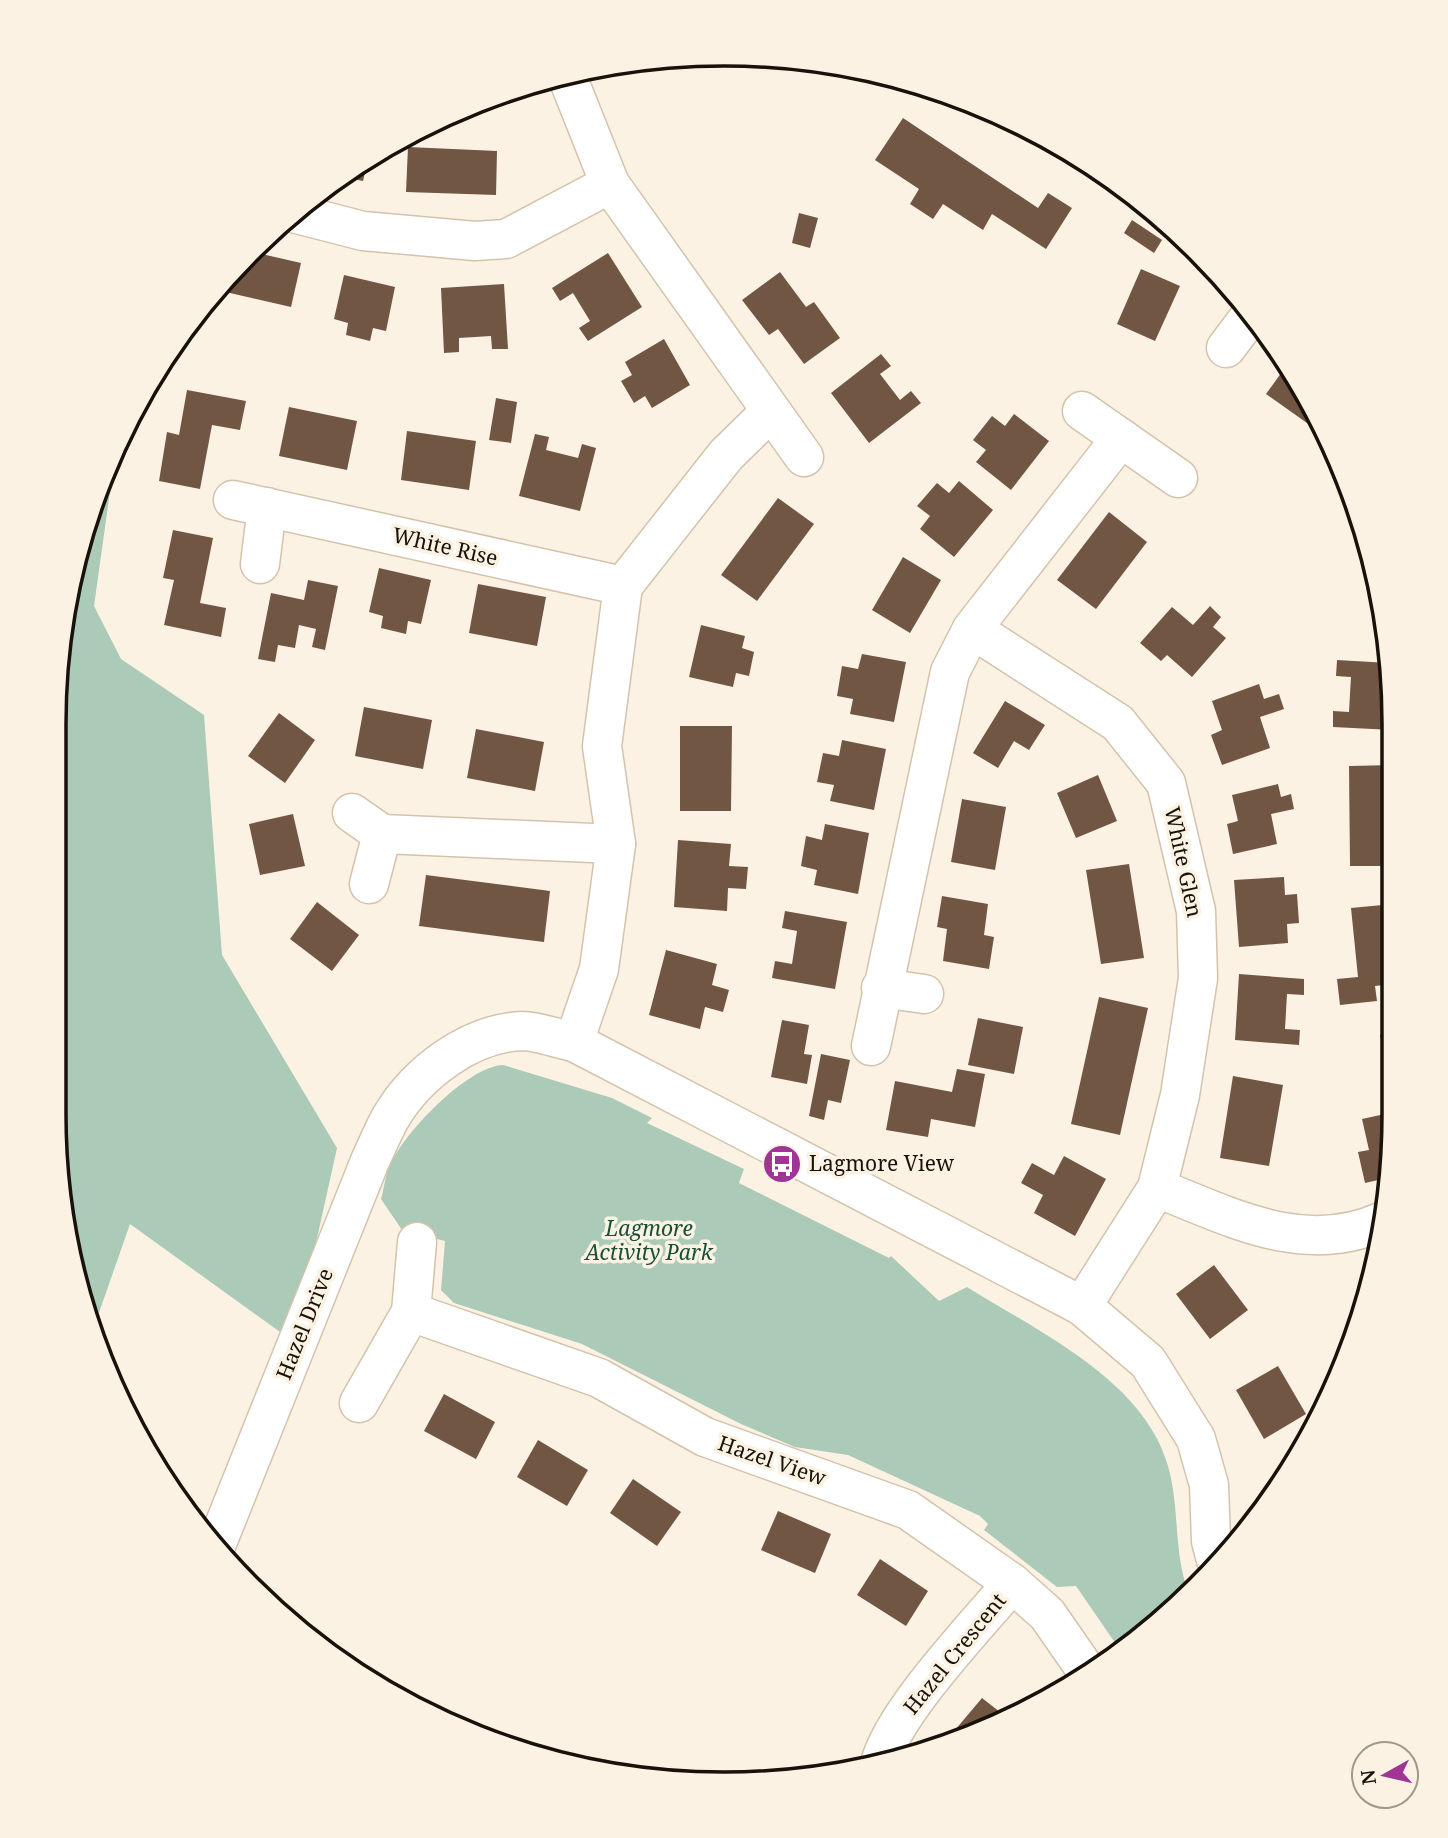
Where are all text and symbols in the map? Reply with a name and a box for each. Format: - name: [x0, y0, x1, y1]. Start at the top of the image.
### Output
- street label: White Rise: [390, 520, 501, 572]
- street label: White Glen: [1159, 804, 1209, 920]
- bus stop icon: Lagmore View: [761, 1143, 803, 1185]
- place label: Lagmore View: [809, 1149, 955, 1177]
- park label: Lagmore Activity Park: [583, 1214, 714, 1266]
- street label: Hazel Drive: [269, 1264, 339, 1383]
- street label: Hazel View: [715, 1428, 831, 1492]
- street label: Hazel Crescent: [897, 1587, 1012, 1720]
- north arrow: [1350, 1740, 1420, 1810]
- text: N: [1354, 1768, 1382, 1787]

